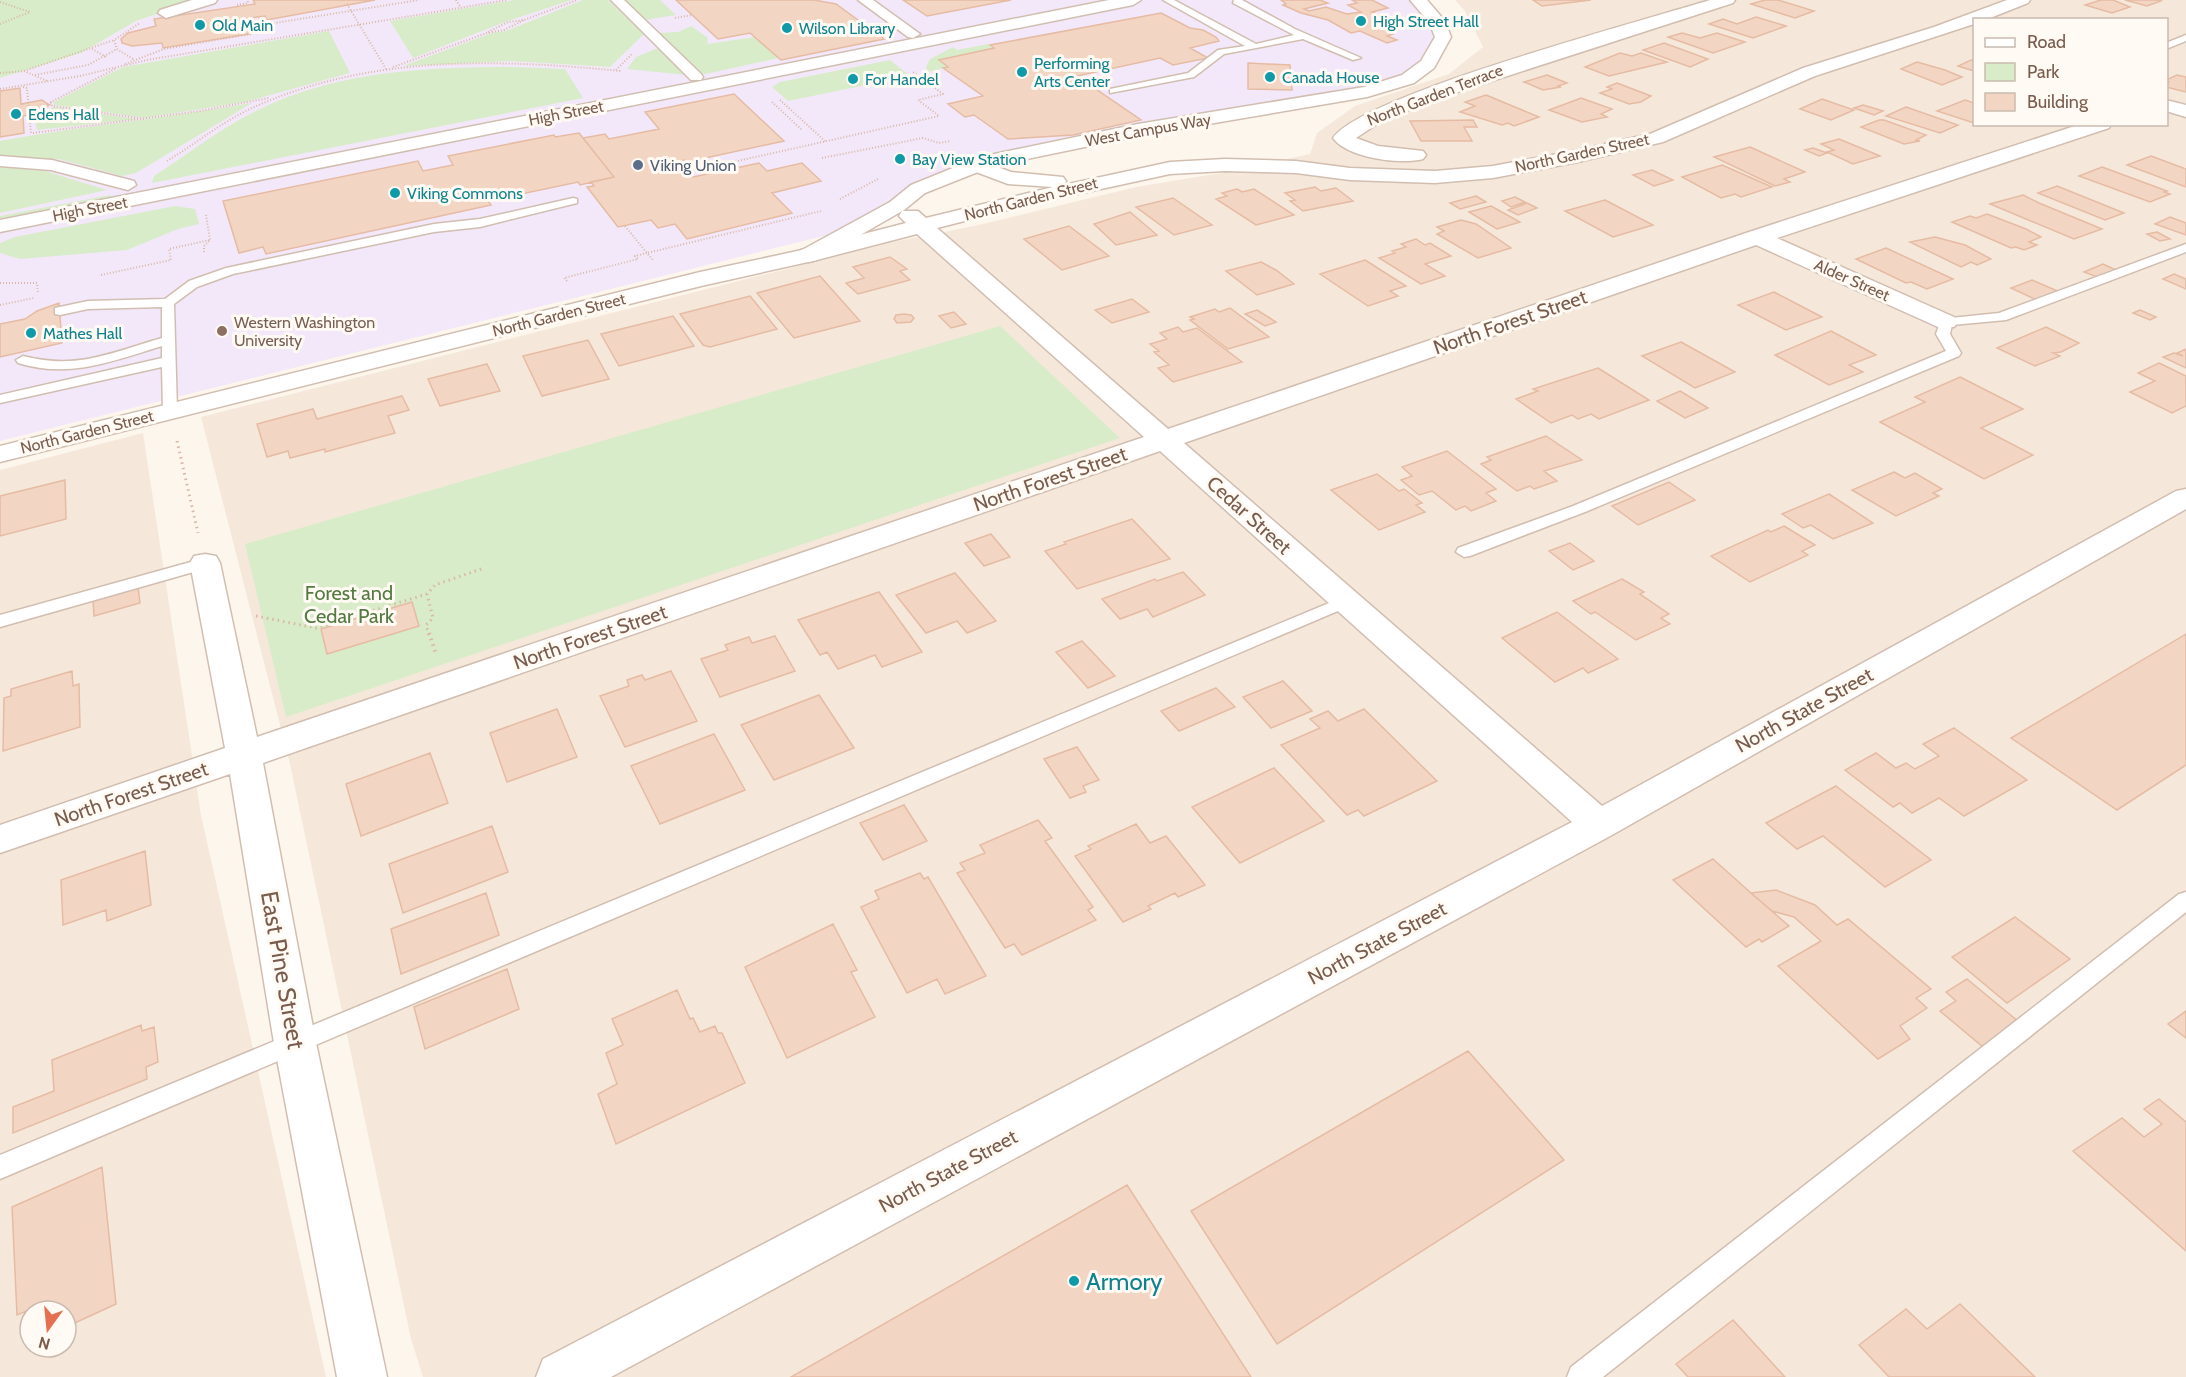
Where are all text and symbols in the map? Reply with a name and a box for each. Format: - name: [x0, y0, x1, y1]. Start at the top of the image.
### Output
- place label: High Street Hall: [1373, 12, 1479, 31]
- marker: High Street Hall: [1354, 14, 1368, 28]
- place label: Old Main: [212, 16, 273, 35]
- marker: Old Main: [193, 18, 207, 32]
- legend: [1973, 18, 2168, 126]
- place label: Wilson Library: [799, 19, 895, 38]
- marker: Wilson Library: [780, 21, 794, 35]
- text: Road: [2027, 31, 2066, 53]
- place label: Performing Arts Center: [1034, 54, 1111, 91]
- street label: North Garden Terrace: [1364, 60, 1506, 130]
- text: Park: [2027, 61, 2060, 83]
- marker: Performing Arts Center: [1015, 65, 1029, 79]
- place label: Canada House: [1282, 68, 1379, 87]
- place label: For Handel: [865, 70, 939, 89]
- marker: Canada House: [1263, 70, 1277, 84]
- marker: For Handel: [846, 72, 860, 86]
- text: Building: [2027, 91, 2089, 113]
- street label: High Street: [527, 96, 606, 130]
- place label: Edens Hall: [28, 105, 99, 124]
- marker: Edens Hall: [9, 107, 23, 121]
- street label: West Campus Way: [1084, 110, 1212, 150]
- street label: North Garden Street: [1513, 129, 1651, 176]
- place label: Bay View Station: [912, 150, 1026, 169]
- marker: Bay View Station: [893, 152, 907, 166]
- place label: Viking Union: [650, 156, 736, 175]
- marker: Viking Union: [631, 158, 645, 172]
- street label: North Garden Street: [962, 173, 1100, 225]
- place label: Viking Commons: [407, 184, 523, 203]
- marker: Viking Commons: [388, 186, 402, 200]
- street label: High Street: [51, 192, 130, 226]
- street label: Alder Street: [1811, 255, 1893, 305]
- street label: North Forest Street: [1430, 284, 1590, 360]
- street label: North Garden Street: [490, 289, 628, 341]
- place label: Western Washington University: [234, 313, 375, 350]
- place label: Mathes Hall: [43, 324, 122, 343]
- marker: Western Washington University: [215, 324, 229, 338]
- marker: Mathes Hall: [24, 326, 38, 340]
- street label: North Garden Street: [18, 406, 156, 458]
- street label: North Forest Street: [970, 441, 1130, 517]
- street label: Cedar Street: [1202, 471, 1296, 559]
- park label: Forest and Cedar Park: [304, 581, 394, 628]
- street label: North Forest Street: [510, 599, 670, 675]
- street label: North State Street: [1731, 662, 1877, 758]
- street label: North Forest Street: [51, 756, 211, 832]
- street label: East Pine Street: [255, 889, 311, 1051]
- street label: North State Street: [1304, 896, 1451, 990]
- street label: North State Street: [875, 1124, 1022, 1218]
- place label: Armory: [1086, 1267, 1162, 1296]
- marker: Armory: [1067, 1274, 1081, 1288]
- north arrow: [18, 1299, 78, 1359]
- text: N: [36, 1332, 52, 1354]

